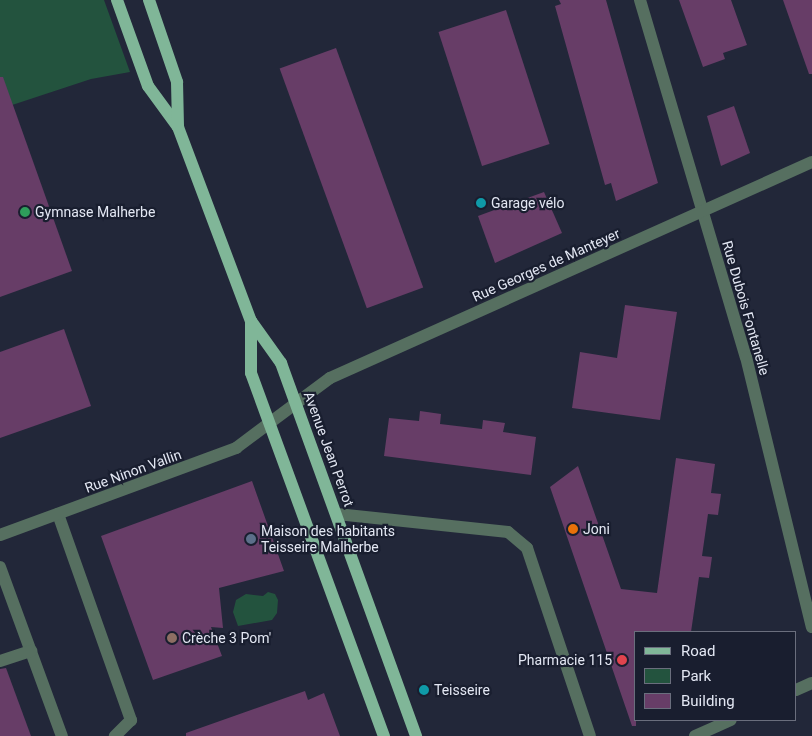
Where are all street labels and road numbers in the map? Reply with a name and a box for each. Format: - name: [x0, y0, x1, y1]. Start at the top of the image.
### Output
- street label: Rue Georges de Manteyer: [470, 225, 622, 305]
- street label: Rue Dubois Fontanelle: [719, 239, 773, 377]
- street label: Avenue Jean Perrot: [300, 389, 358, 509]
- street label: Rue Ninon Vallin: [82, 446, 184, 496]

